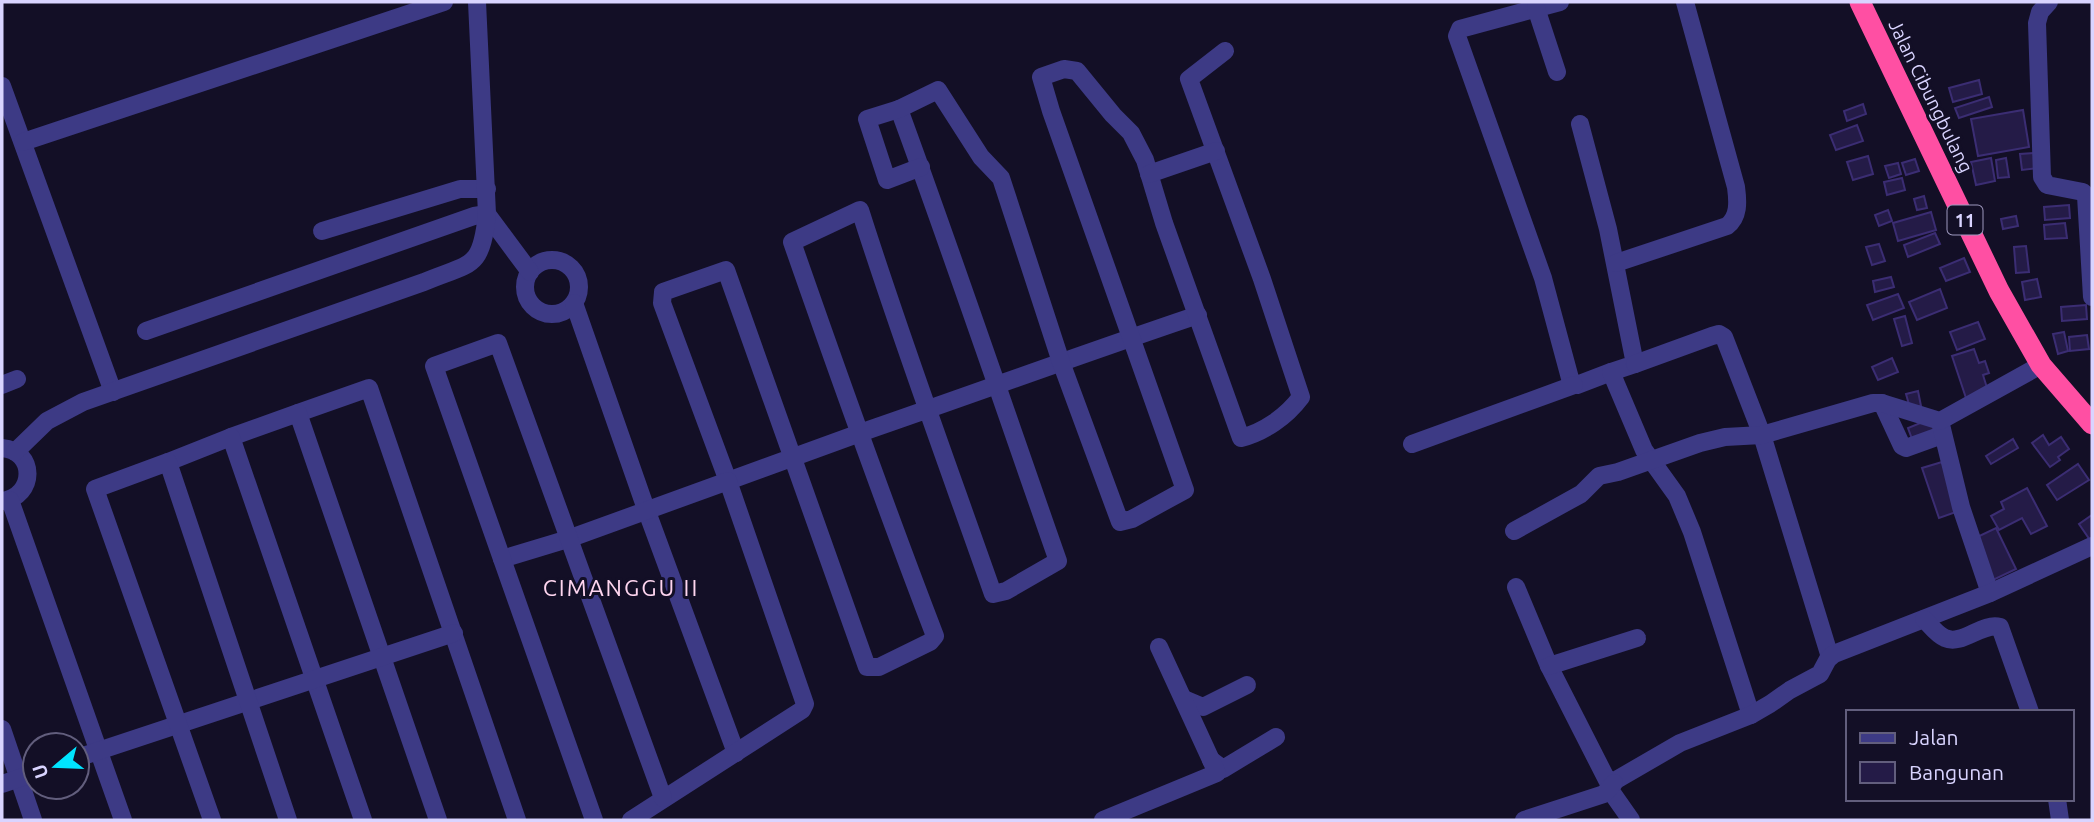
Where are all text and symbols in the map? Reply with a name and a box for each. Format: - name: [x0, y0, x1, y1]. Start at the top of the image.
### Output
- street label: Jalan Cibungbulang: [1884, 16, 1978, 176]
- road number: 11: [1948, 205, 1982, 234]
- district label: CIMANGGU II: [543, 575, 699, 600]
- legend: [1846, 710, 2073, 801]
- text: Jalan: [1909, 725, 1958, 749]
- north arrow: [21, 731, 91, 801]
- text: Bangunan: [1909, 760, 2004, 784]
- text: U: [27, 762, 52, 781]

